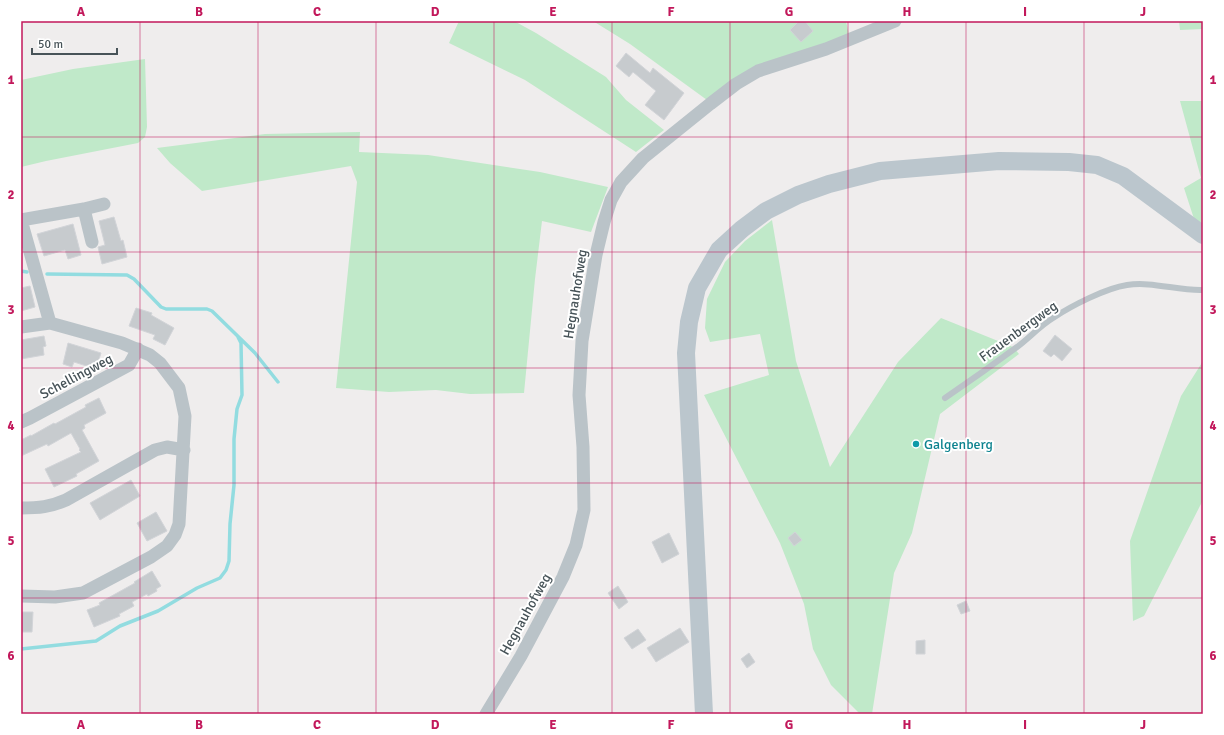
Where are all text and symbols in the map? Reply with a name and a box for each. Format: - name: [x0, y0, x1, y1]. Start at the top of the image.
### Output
- text: A: [77, 4, 86, 20]
- text: B: [195, 4, 203, 20]
- text: C: [313, 4, 321, 20]
- text: D: [431, 4, 440, 20]
- text: E: [549, 4, 557, 20]
- text: F: [668, 4, 675, 20]
- text: G: [785, 4, 793, 20]
- text: H: [903, 4, 911, 20]
- text: I: [1023, 4, 1027, 20]
- text: J: [1140, 4, 1146, 20]
- scale bar: [32, 30, 117, 56]
- text: 50 m: [38, 37, 63, 52]
- text: 1: [7, 72, 15, 88]
- text: 1: [1209, 72, 1217, 88]
- text: 2: [7, 187, 15, 203]
- text: 2: [1209, 187, 1217, 203]
- street label: Hegnauhofweg: [560, 248, 591, 340]
- street label: Frauenbergweg: [976, 297, 1061, 365]
- text: 3: [7, 302, 15, 318]
- text: 3: [1209, 302, 1217, 318]
- street label: Schellingweg: [37, 350, 116, 403]
- text: 4: [7, 418, 15, 434]
- text: 4: [1209, 418, 1217, 434]
- place label: Galgenberg: [924, 436, 993, 453]
- marker: Galgenberg: [911, 439, 921, 449]
- text: 5: [7, 533, 15, 549]
- text: 5: [1209, 533, 1217, 549]
- street label: Hegnauhofweg: [496, 571, 555, 658]
- text: 6: [7, 648, 15, 664]
- text: 6: [1209, 648, 1217, 664]
- text: A: [77, 717, 86, 733]
- text: B: [195, 717, 203, 733]
- text: C: [313, 717, 321, 733]
- text: D: [431, 717, 440, 733]
- text: E: [549, 717, 557, 733]
- text: F: [668, 717, 675, 733]
- text: G: [785, 717, 793, 733]
- text: H: [903, 717, 911, 733]
- text: I: [1023, 717, 1027, 733]
- text: J: [1140, 717, 1146, 733]

